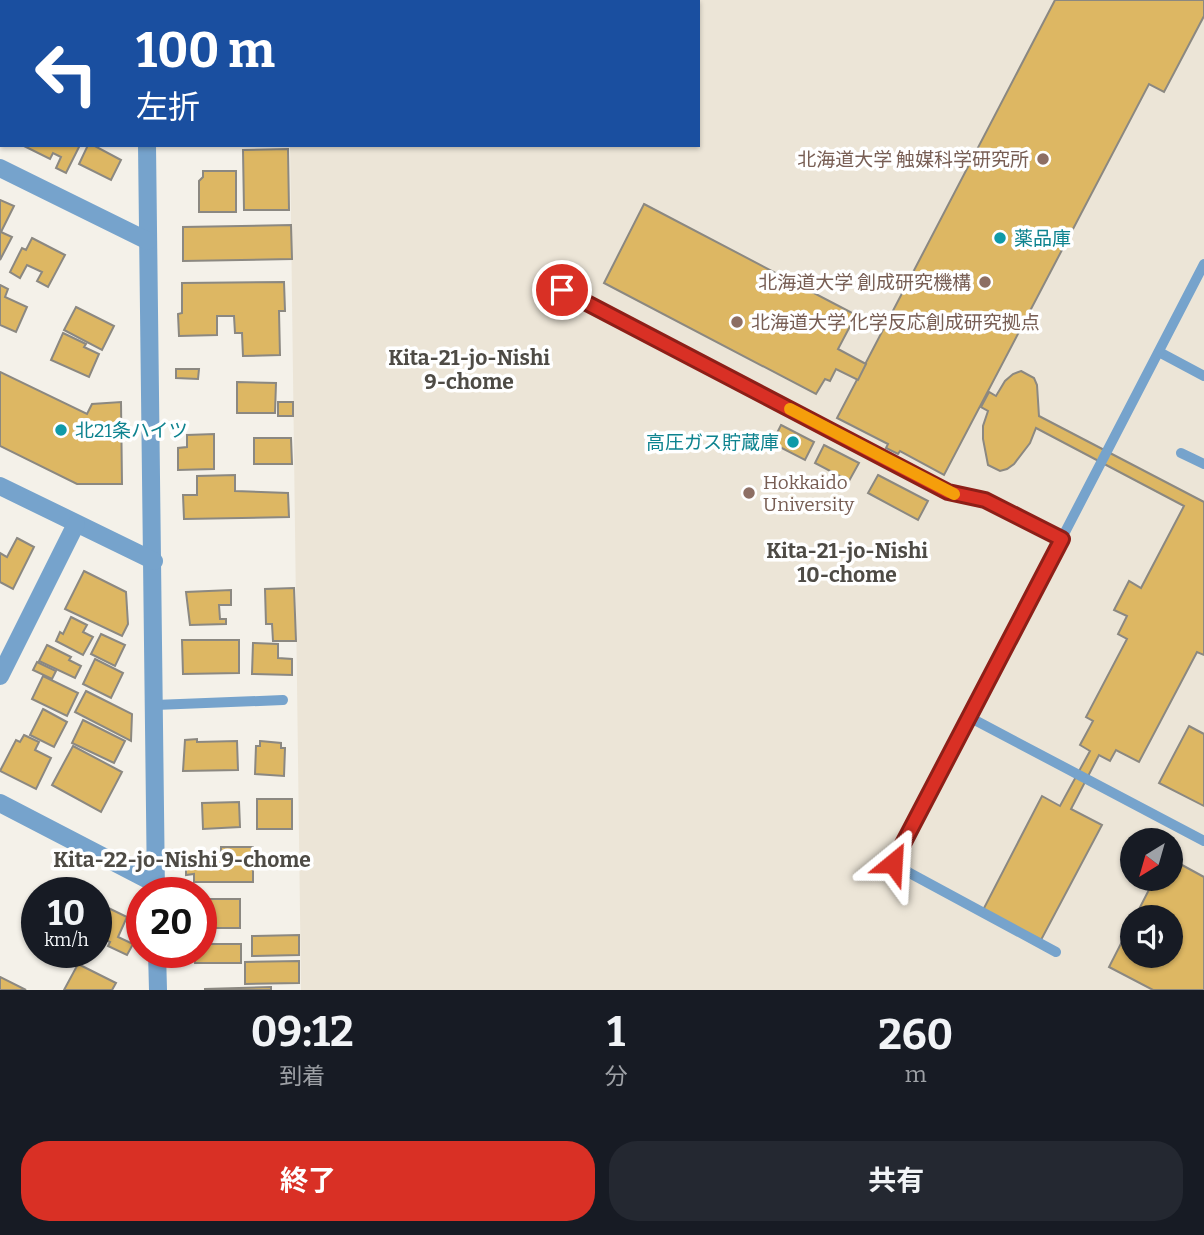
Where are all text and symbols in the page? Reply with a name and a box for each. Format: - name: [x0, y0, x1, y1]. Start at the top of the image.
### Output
- text: 100 m: [136, 21, 275, 80]
- icon: left: [21, 28, 112, 119]
- text: 左折: [136, 88, 200, 126]
- place label: 北海道大学 触媒科学研究所: [797, 148, 1029, 171]
- marker: 北海道大学 触媒科学研究所: [1035, 151, 1051, 167]
- place label: 薬品庫: [1014, 227, 1071, 250]
- marker: 薬品庫: [992, 230, 1008, 246]
- pin: [532, 260, 592, 320]
- icon: arrive: [543, 271, 581, 309]
- place label: 北海道大学 創成研究機構: [758, 271, 971, 294]
- marker: 北海道大学 創成研究機構: [977, 274, 993, 290]
- place label: 北海道大学 化学反応創成研究拠点: [751, 311, 1040, 334]
- marker: 北海道大学 化学反応創成研究拠点: [729, 314, 745, 330]
- district label: Kita-21-jo-Nishi 9-chome: [388, 345, 550, 395]
- place label: 北21条ハイツ: [75, 419, 188, 442]
- marker: 北21条ハイツ: [53, 422, 69, 438]
- place label: 高圧ガス貯蔵庫: [646, 431, 779, 454]
- marker: 高圧ガス貯蔵庫: [785, 434, 801, 450]
- place label: Hokkaido University: [763, 471, 855, 516]
- marker: Hokkaido University: [741, 485, 757, 501]
- district label: Kita-21-jo-Nishi 10-chome: [766, 538, 928, 588]
- position arrow: [856, 826, 930, 900]
- north arrow: [1120, 828, 1183, 891]
- map controls: [1120, 828, 1183, 968]
- district label: Kita-22-jo-Nishi 9-chome: [53, 847, 311, 873]
- speed limit sign: 20: [126, 877, 217, 968]
- text: 10: [48, 892, 85, 934]
- button: sound: [1120, 905, 1183, 968]
- text: km/h: [44, 929, 89, 951]
- text: 09:12: [251, 1007, 354, 1057]
- text: 1: [607, 1007, 625, 1057]
- text: 260: [878, 1010, 953, 1060]
- text: m: [905, 1060, 927, 1088]
- text: 到着: [279, 1062, 325, 1090]
- text: 分: [604, 1062, 627, 1090]
- button: 終了: [21, 1141, 595, 1221]
- button: 共有: [609, 1141, 1183, 1221]

